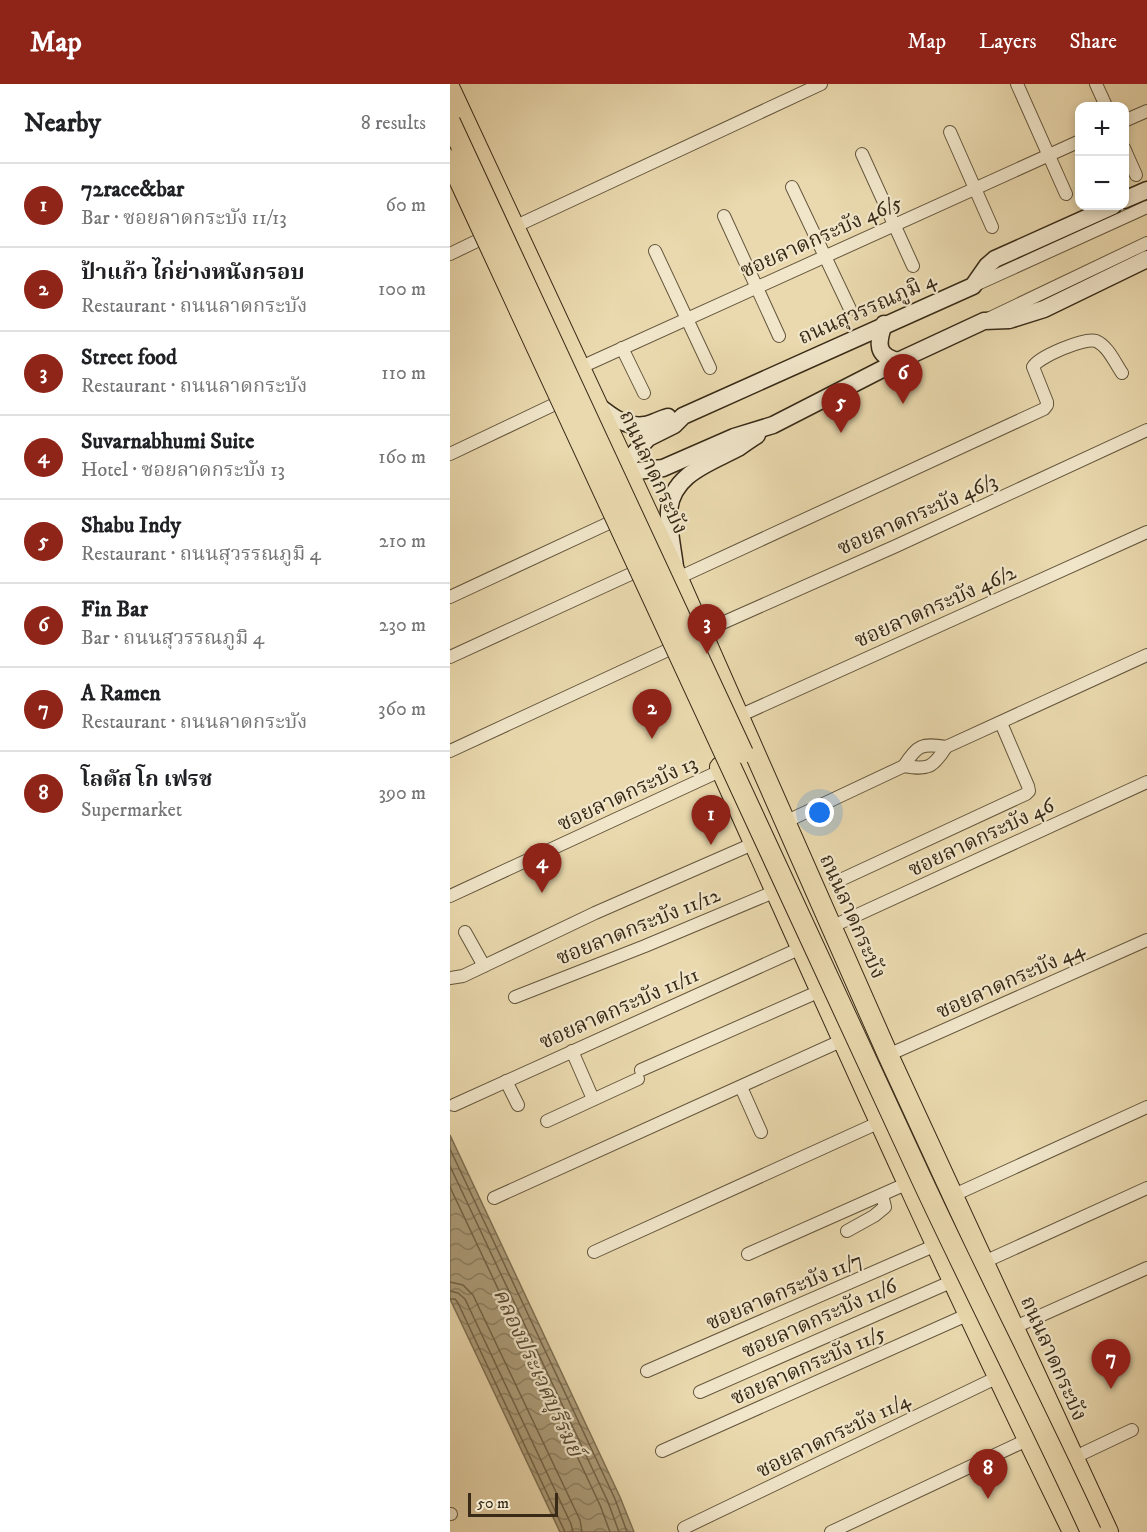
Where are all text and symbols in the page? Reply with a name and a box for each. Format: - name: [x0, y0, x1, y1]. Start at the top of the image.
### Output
- text: Map: [30, 25, 82, 60]
- text: Map: [907, 29, 946, 55]
- text: Layers: [979, 29, 1037, 55]
- text: Share: [1070, 29, 1117, 55]
- map controls: [1075, 102, 1129, 210]
- button: +: [1075, 102, 1129, 156]
- text: Nearby: [24, 107, 101, 140]
- text: 8 results: [361, 111, 426, 136]
- button: −: [1075, 156, 1129, 210]
- text: 72race&bar: [81, 176, 184, 203]
- street label: ซอยลาดกระบัง 46/5: [736, 190, 906, 284]
- text: 1: [40, 193, 47, 218]
- text: 60 m: [386, 193, 426, 218]
- text: Bar · ซอยลาดกระบัง 11/13: [81, 206, 287, 231]
- text: ป้าแก้ว ไก่ย่างหนังกรอบ: [81, 259, 305, 286]
- street label: ถนนสุวรรณภูมิ 4: [794, 267, 941, 351]
- text: 2: [39, 277, 48, 302]
- text: 100 m: [378, 277, 426, 302]
- text: Restaurant · ถนนลาดกระบัง: [81, 294, 307, 319]
- text: Street food: [81, 344, 177, 371]
- pin: 6: [884, 354, 922, 404]
- text: 3: [40, 361, 47, 386]
- text: 110 m: [381, 361, 426, 386]
- text: Restaurant · ถนนลาดกระบัง: [81, 374, 307, 399]
- pin: 5: [822, 384, 860, 433]
- street label: ถนนลาดกระบัง: [613, 406, 693, 539]
- text: Suvarnabhumi Suite: [81, 428, 254, 455]
- text: 4: [38, 445, 49, 470]
- text: 160 m: [378, 445, 426, 470]
- text: Hotel · ซอยลาดกระบัง 13: [81, 458, 285, 483]
- street label: ซอยลาดกระบัง 46/3: [834, 468, 1001, 562]
- text: Shabu Indy: [81, 512, 181, 539]
- text: 5: [39, 529, 48, 554]
- text: 210 m: [379, 529, 426, 554]
- text: Restaurant · ถนนสุวรรณภูมิ 4: [81, 542, 321, 567]
- street label: ซอยลาดกระบัง 46/2: [850, 559, 1021, 654]
- text: Fin Bar: [81, 596, 148, 623]
- pin: 3: [688, 604, 726, 654]
- text: 6: [38, 613, 49, 638]
- text: 230 m: [379, 613, 426, 638]
- text: Bar · ถนนสุวรรณภูมิ 4: [81, 626, 264, 651]
- text: A Ramen: [81, 680, 161, 707]
- pin: 2: [632, 690, 672, 739]
- text: 7: [38, 697, 49, 722]
- text: 360 m: [378, 697, 426, 722]
- text: Restaurant · ถนนลาดกระบัง: [81, 710, 307, 735]
- street label: ซอยลาดกระบัง 13: [554, 750, 701, 838]
- text: โลตัส โก เฟรช: [81, 766, 212, 793]
- text: 8: [38, 781, 49, 806]
- text: 390 m: [378, 781, 426, 806]
- street label: ซอยลาดกระบัง 46: [904, 792, 1060, 883]
- pin: 1: [692, 796, 730, 845]
- text: Supermarket: [81, 798, 182, 823]
- your location: [805, 798, 834, 827]
- pin: 4: [522, 844, 562, 893]
- street label: ถนนลาดกระบัง: [813, 850, 891, 983]
- street label: ซอยลาดกระบัง 11/12: [553, 882, 725, 972]
- street label: ซอยลาดกระบัง 44: [932, 936, 1089, 1025]
- street label: ซอยลาดกระบัง 11/11: [536, 962, 703, 1056]
- street label: ซอยลาดกระบัง 11/7: [702, 1247, 867, 1337]
- street label: ซอยลาดกระบัง 11/6: [738, 1273, 902, 1365]
- water label: คลองประเวศบุรีรมย์: [487, 1284, 590, 1465]
- street label: ถนนลาดกระบัง: [1014, 1292, 1092, 1425]
- street label: ซอยลาดกระบัง 11/5: [727, 1320, 890, 1412]
- pin: 7: [1092, 1340, 1130, 1389]
- street label: ซอยลาดกระบัง 11/4: [752, 1387, 915, 1484]
- pin: 8: [968, 1450, 1008, 1499]
- scale bar: [468, 1490, 558, 1518]
- text: 50 m: [477, 1493, 509, 1513]

